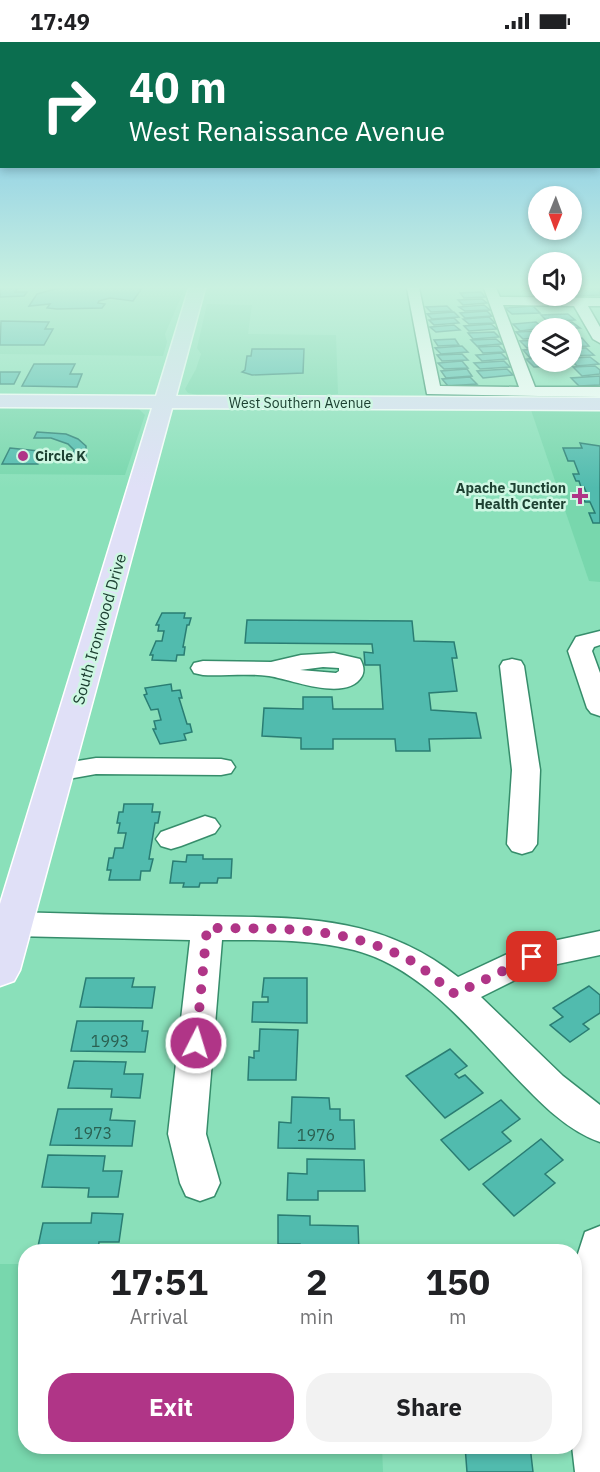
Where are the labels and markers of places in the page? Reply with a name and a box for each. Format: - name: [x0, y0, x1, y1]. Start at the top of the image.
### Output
- place label: Circle K: [35, 447, 86, 465]
- marker: Circle K: [16, 449, 30, 463]
- place label: Apache Junction Health Center: [456, 479, 566, 513]
- marker: Apache Junction Health Center: [571, 487, 589, 505]
- pin: [506, 931, 557, 982]

